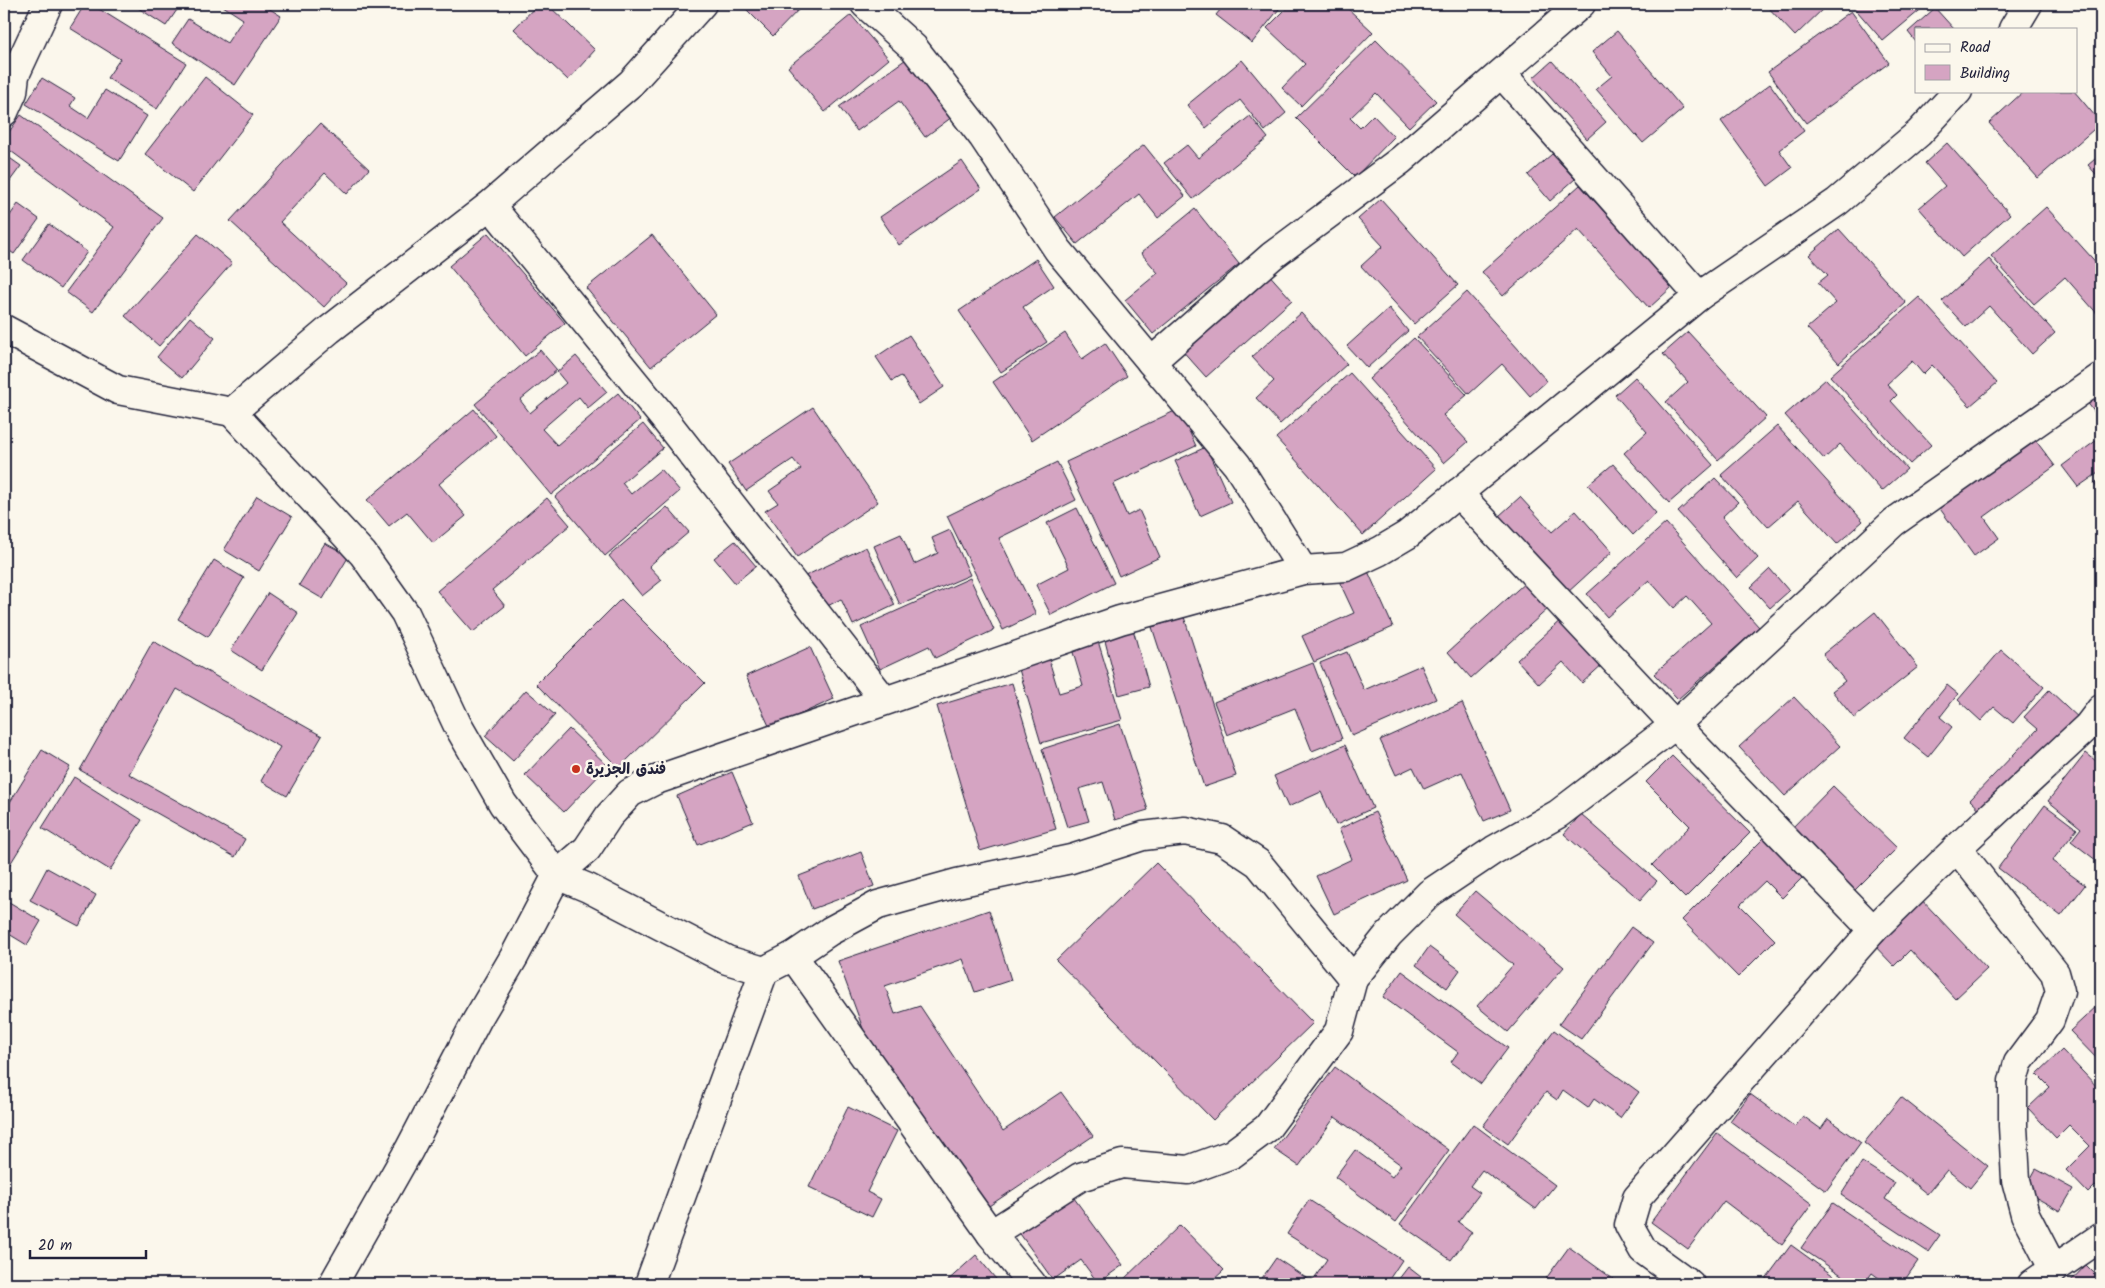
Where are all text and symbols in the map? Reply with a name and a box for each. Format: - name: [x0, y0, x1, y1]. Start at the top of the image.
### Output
- legend: [1915, 28, 2078, 92]
- text: Road: [1960, 36, 1991, 60]
- text: Building: [1960, 62, 2010, 86]
- place label: فندق الجزيرة: [586, 758, 666, 782]
- marker: فندق الجزيرة: [570, 763, 582, 775]
- scale bar: [30, 1228, 146, 1260]
- text: 20 m: [38, 1234, 72, 1258]

